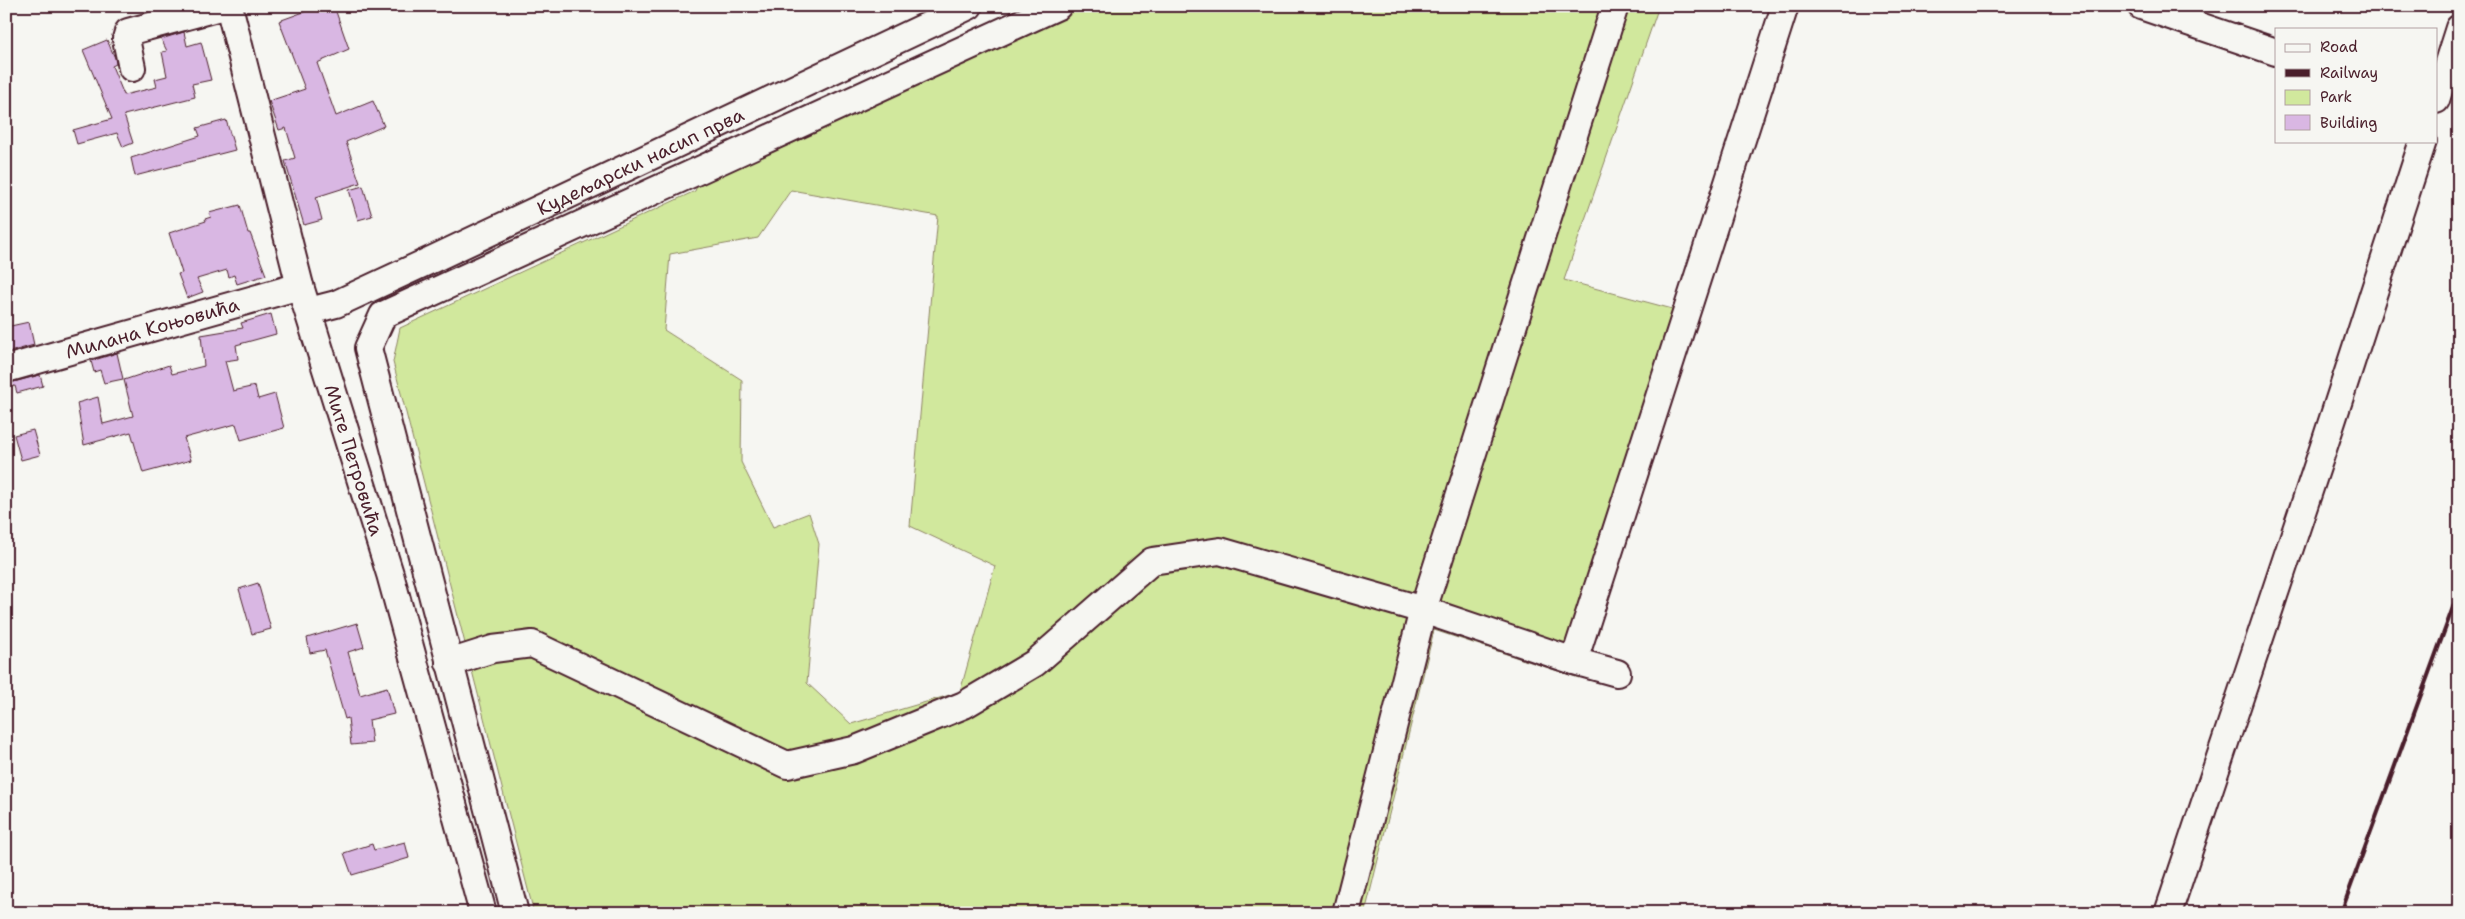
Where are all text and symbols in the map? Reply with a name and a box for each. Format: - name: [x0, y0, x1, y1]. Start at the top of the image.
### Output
- legend: [2275, 28, 2438, 142]
- text: Road: [2320, 37, 2358, 57]
- text: Railway: [2320, 63, 2378, 83]
- text: Park: [2320, 87, 2352, 107]
- street label: Кудељарски насип прва: [533, 102, 748, 221]
- text: Building: [2320, 113, 2377, 133]
- street label: Милана Коњовића: [63, 291, 242, 364]
- street label: Мите Петровића: [319, 381, 390, 539]

